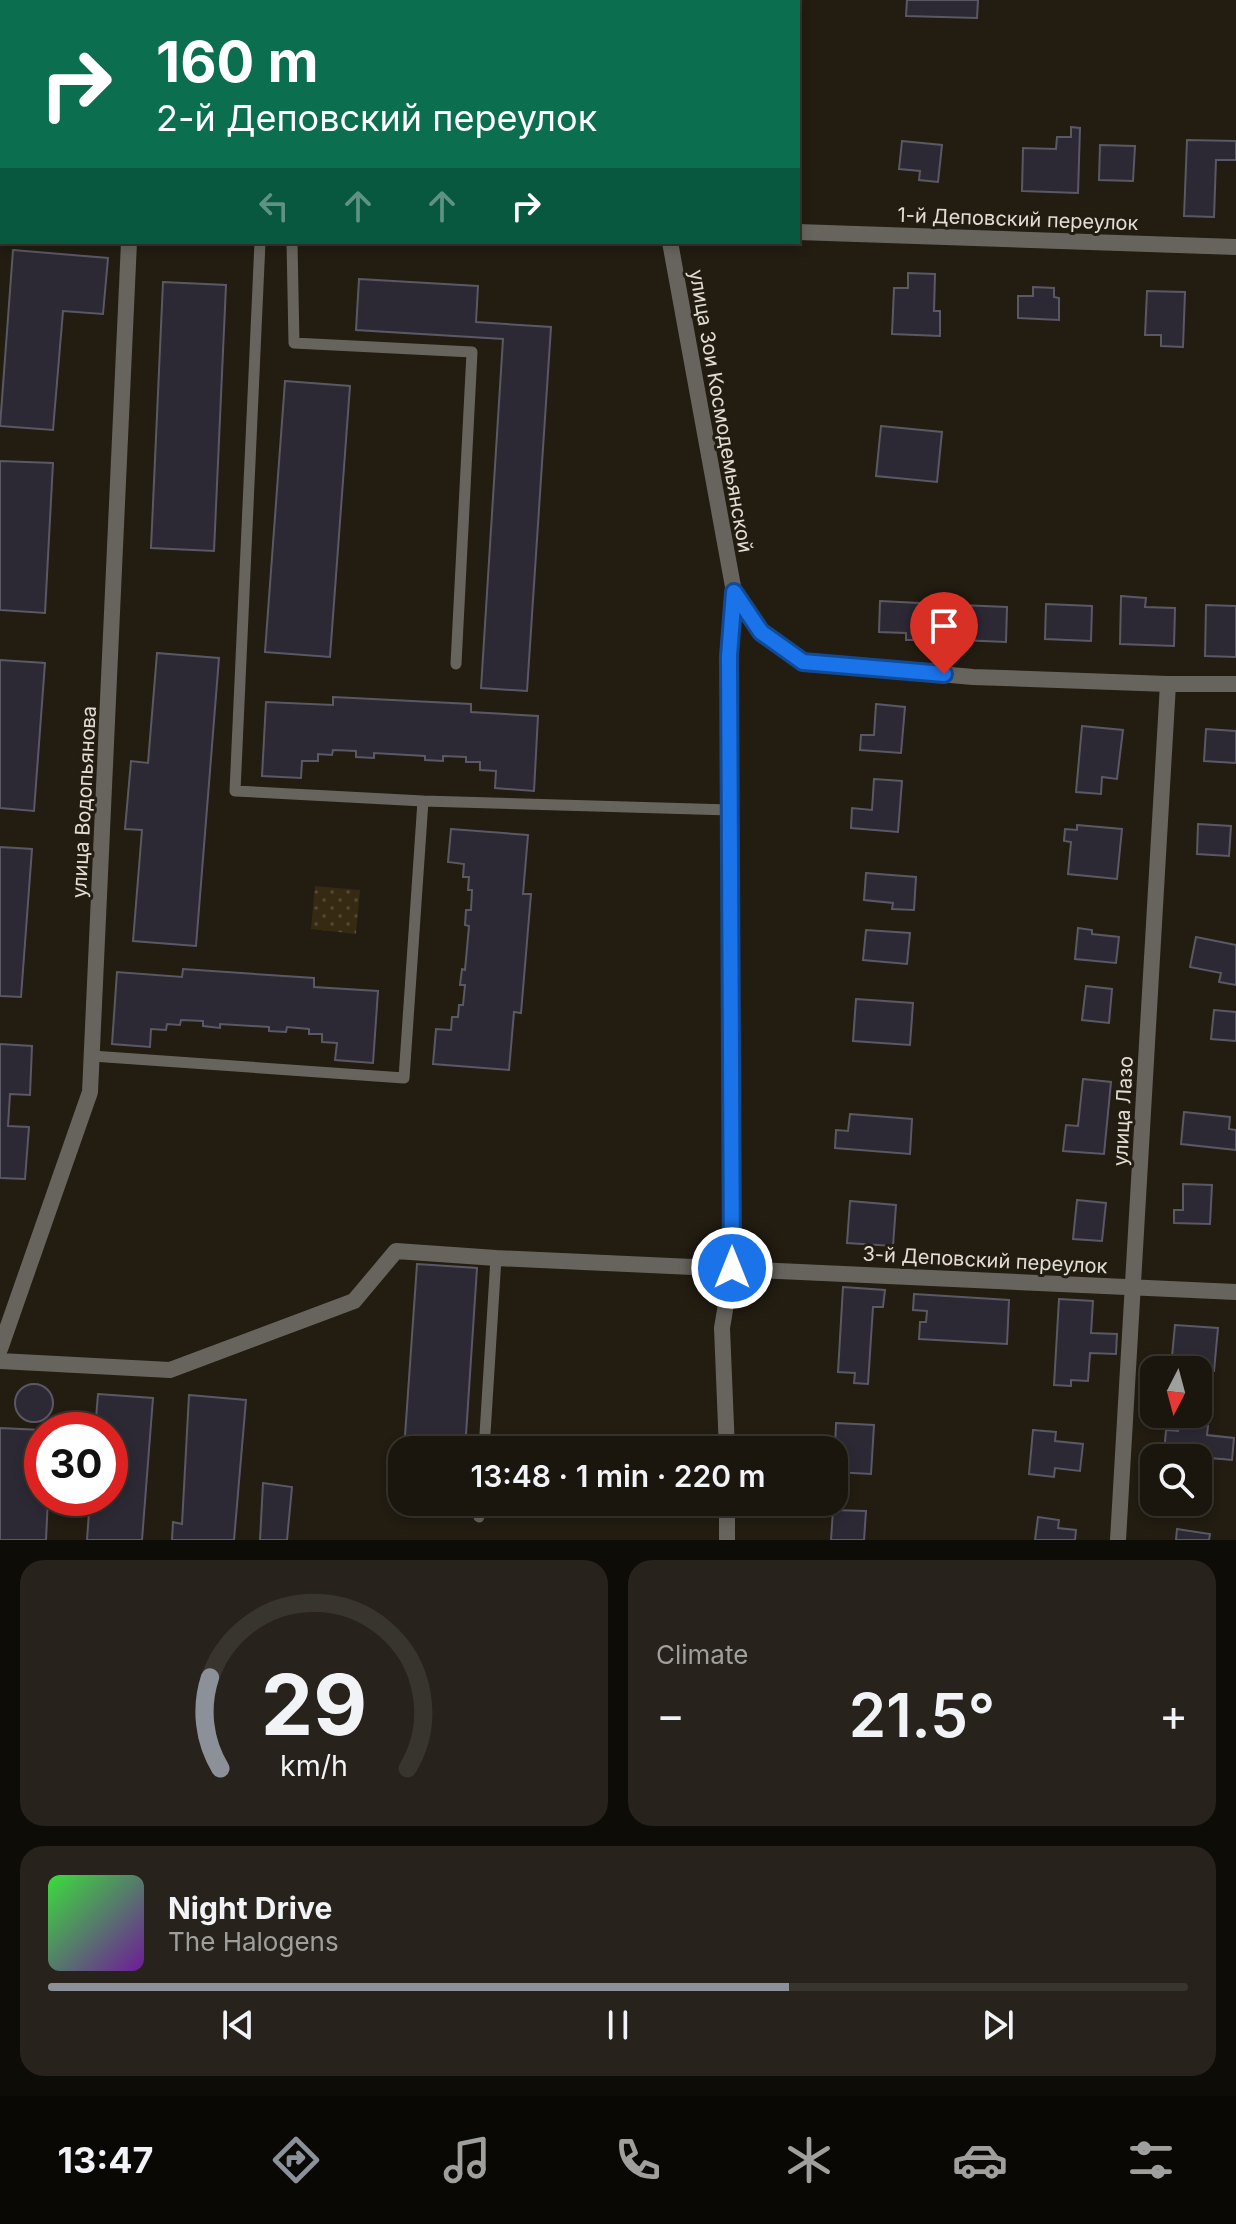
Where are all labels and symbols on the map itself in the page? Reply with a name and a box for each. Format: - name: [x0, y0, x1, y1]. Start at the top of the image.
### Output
- street label: 1-й Деповский переулок: [897, 203, 1139, 235]
- street label: улица Зои Космодемьянской: [684, 268, 758, 554]
- pin: [910, 592, 978, 674]
- street label: улица Водопьянова: [67, 705, 101, 899]
- street label: улица Лазо: [1108, 1055, 1138, 1167]
- position arrow: [690, 1226, 774, 1310]
- street label: 3-й Деповский переулок: [862, 1242, 1108, 1278]
- north arrow: [1140, 1356, 1212, 1428]
- speed limit sign: 30: [24, 1412, 128, 1516]

